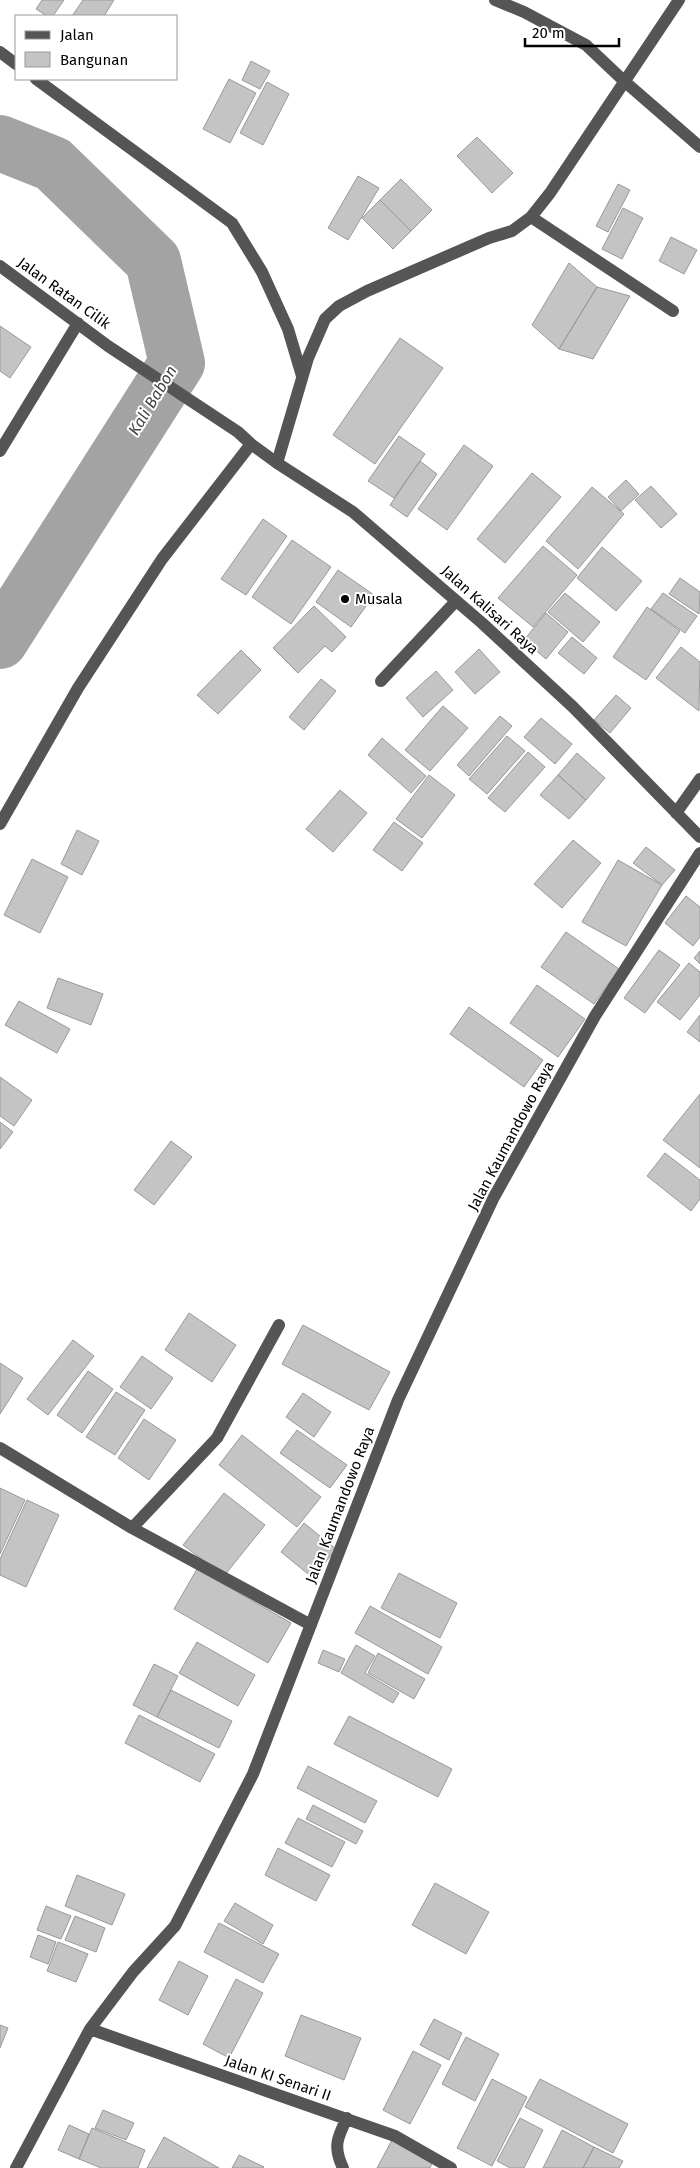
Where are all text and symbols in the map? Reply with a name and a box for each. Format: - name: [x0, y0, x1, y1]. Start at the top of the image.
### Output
- legend: [15, 15, 178, 80]
- scale bar: [525, 15, 619, 47]
- text: 20 m: [532, 24, 565, 42]
- text: Jalan: [60, 26, 94, 44]
- text: Bangunan: [60, 51, 128, 69]
- street label: Jalan Ratan Cilik: [14, 253, 114, 333]
- water label: Kali Babon: [124, 362, 181, 439]
- street label: Jalan Kalisari Raya: [438, 562, 542, 658]
- place label: Musala: [355, 590, 403, 608]
- marker: Musala: [339, 593, 351, 605]
- street label: Jalan Kaumandowo Raya: [464, 1058, 558, 1214]
- street label: Jalan Kaumandowo Raya: [302, 1424, 378, 1586]
- street label: Jalan KI Senari II: [222, 2051, 334, 2105]

